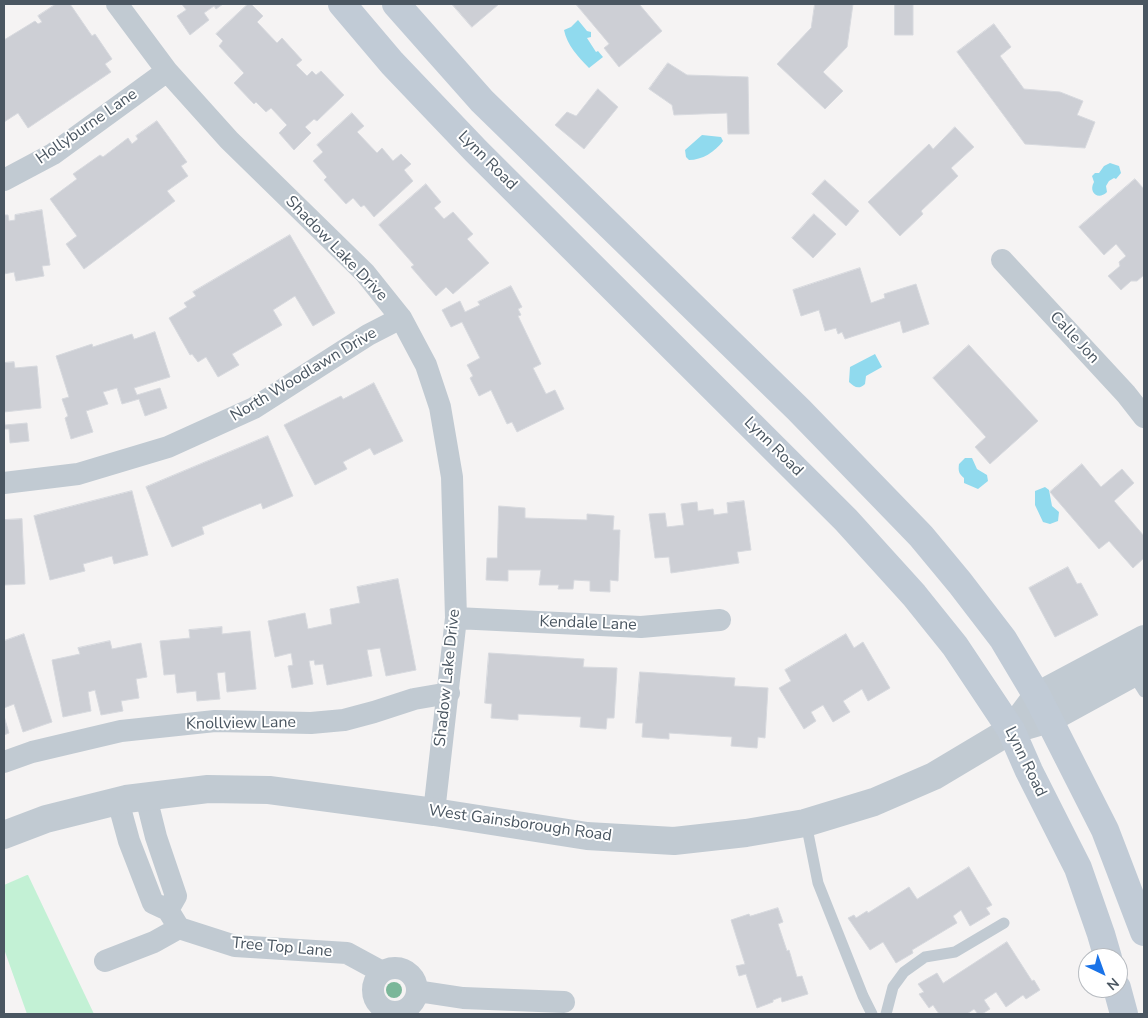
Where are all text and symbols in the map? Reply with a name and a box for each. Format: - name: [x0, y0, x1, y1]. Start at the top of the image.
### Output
- street label: Hollyburne Lane: [33, 85, 141, 169]
- street label: Lynn Road: [453, 127, 521, 195]
- street label: Shadow Lake Drive: [281, 192, 391, 306]
- street label: Calle Jon: [1045, 308, 1103, 368]
- street label: North Woodlawn Drive: [227, 324, 381, 426]
- street label: Lynn Road: [739, 413, 807, 481]
- street label: Shadow Lake Drive: [431, 608, 465, 748]
- street label: Kendale Lane: [539, 613, 637, 635]
- street label: Knollview Lane: [186, 713, 296, 735]
- street label: Lynn Road: [1000, 724, 1050, 800]
- street label: West Gainsborough Road: [427, 802, 613, 846]
- street label: Tree Top Lane: [231, 934, 333, 962]
- north arrow: [1078, 948, 1128, 998]
- text: N: [1102, 973, 1123, 994]

